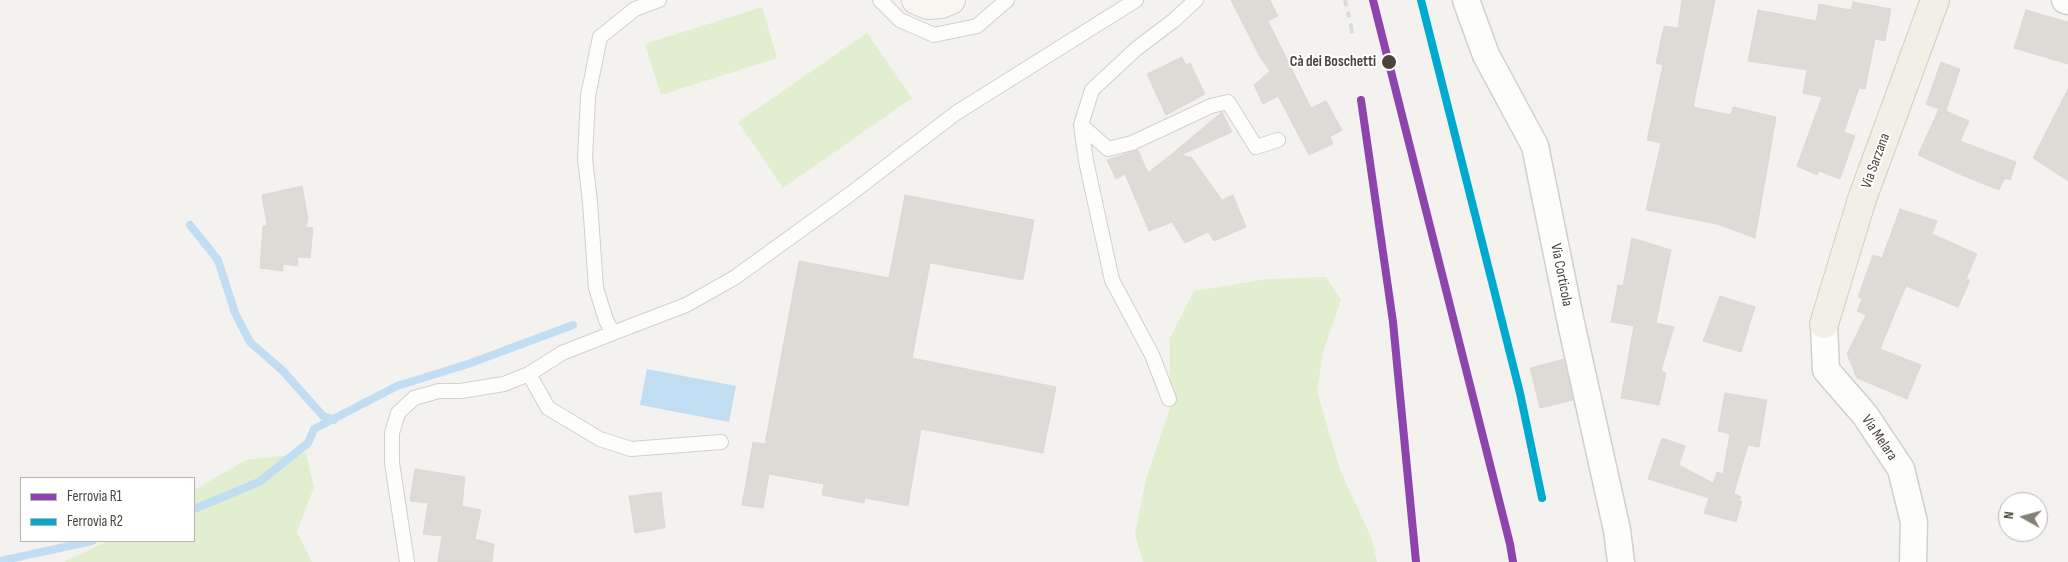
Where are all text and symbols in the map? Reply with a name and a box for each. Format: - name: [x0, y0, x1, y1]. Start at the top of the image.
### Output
- place label: Cà dei Boschetti: [1290, 53, 1376, 71]
- marker: Cà dei Boschetti: [1380, 53, 1398, 71]
- street label: Via Sarzana: [1858, 131, 1894, 191]
- street label: Via Corticola: [1546, 242, 1576, 308]
- street label: Via Melara: [1857, 412, 1901, 464]
- legend: [20, 477, 195, 542]
- text: Ferrovia R1: [67, 487, 122, 506]
- north arrow: [1998, 492, 2048, 542]
- text: N: [2000, 510, 2017, 520]
- text: Ferrovia R2: [67, 512, 123, 531]

